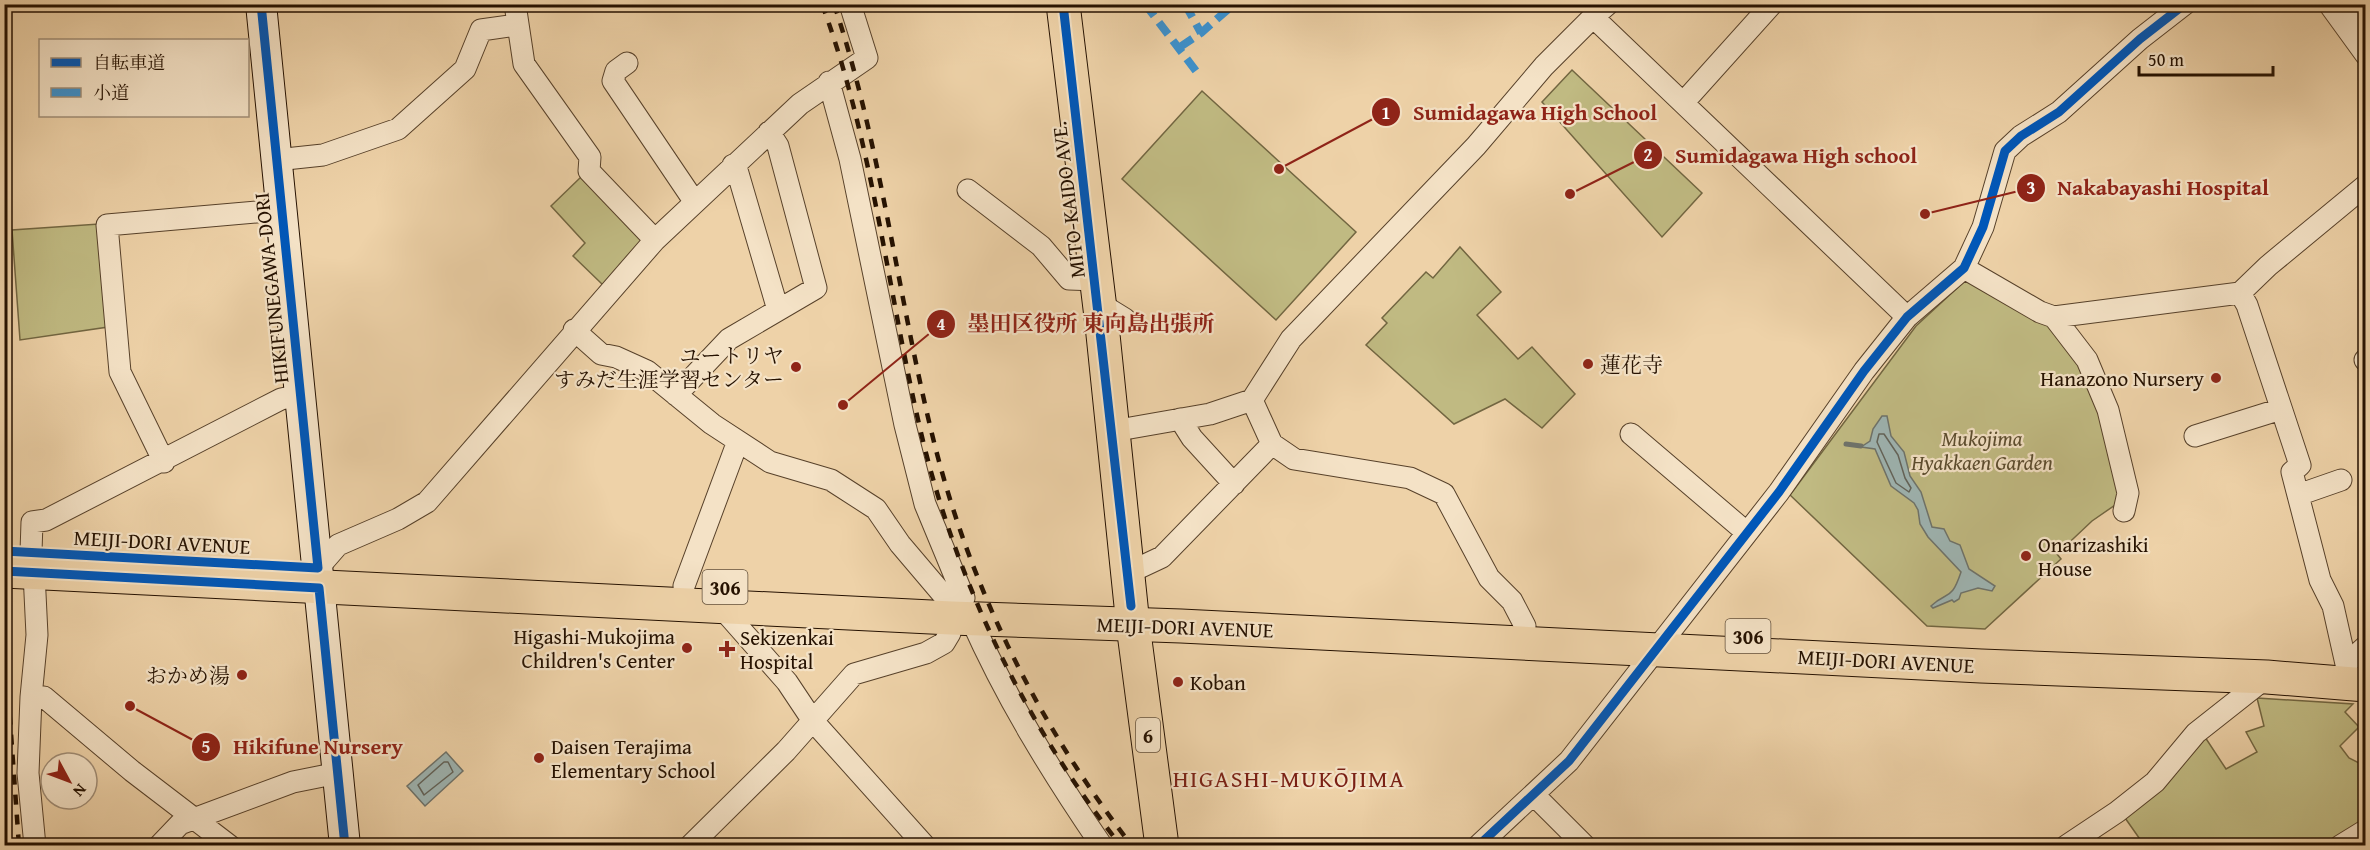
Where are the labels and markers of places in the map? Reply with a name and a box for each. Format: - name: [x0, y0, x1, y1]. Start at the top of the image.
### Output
- callout: Sumidagawa High School: [1371, 92, 1669, 132]
- callout: Sumidagawa High school: [1633, 135, 1929, 175]
- callout: Nakabayashi Hospital: [2016, 168, 2281, 208]
- callout: 墨田区役所 東向島出張所: [926, 304, 1227, 344]
- place label: ユートリヤ すみだ生涯学習センター: [554, 340, 784, 395]
- place label: 蓮花寺: [1600, 349, 1663, 380]
- marker: 蓮花寺: [1581, 357, 1595, 371]
- marker: ユートリヤ すみだ生涯学習センター: [789, 360, 803, 374]
- place label: Hanazono Nursery: [2040, 363, 2205, 394]
- marker: Hanazono Nursery: [2209, 371, 2223, 385]
- place label: Onarizashiki House: [2038, 529, 2149, 584]
- marker: Onarizashiki House: [2019, 549, 2033, 563]
- place label: Higashi-Mukojima Children's Center: [513, 621, 675, 676]
- place label: Sekizenkai Hospital: [740, 622, 834, 677]
- marker: Sekizenkai Hospital: [718, 640, 736, 658]
- marker: Higashi-Mukojima Children's Center: [680, 641, 694, 655]
- place label: おかめ湯: [146, 660, 230, 691]
- place label: Koban: [1190, 667, 1246, 698]
- marker: おかめ湯: [235, 668, 249, 682]
- marker: Koban: [1171, 675, 1185, 689]
- callout: Hikifune Nursery: [191, 727, 415, 767]
- place label: Daisen Terajima Elementary School: [551, 731, 716, 786]
- marker: Daisen Terajima Elementary School: [532, 751, 546, 765]

